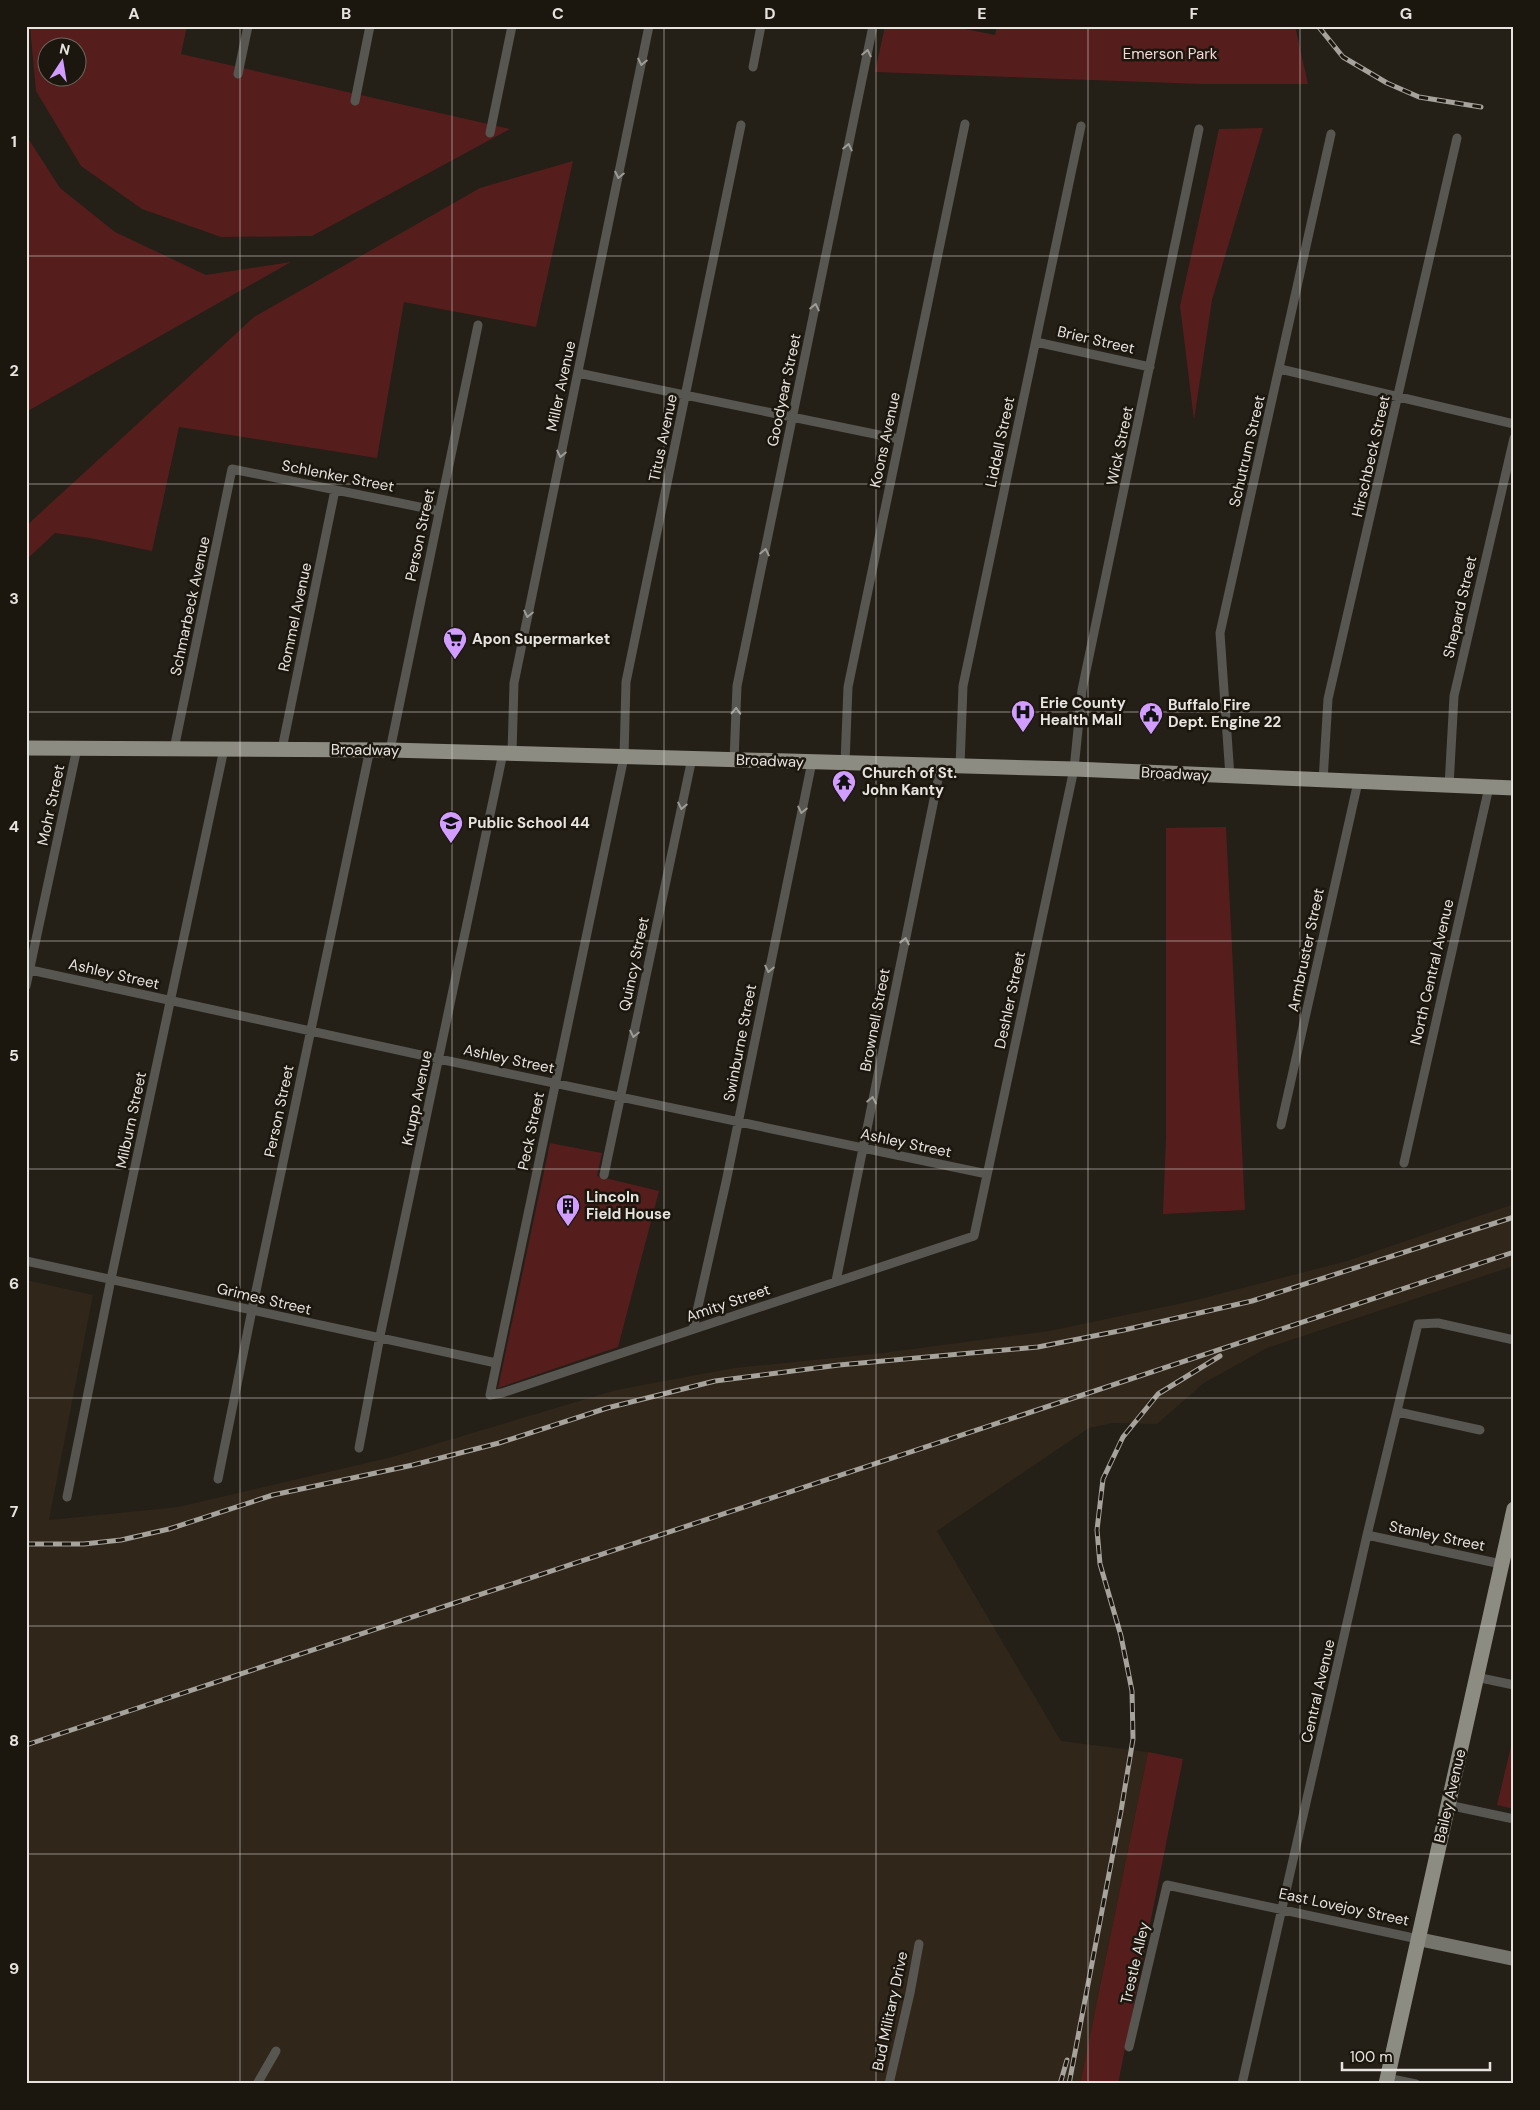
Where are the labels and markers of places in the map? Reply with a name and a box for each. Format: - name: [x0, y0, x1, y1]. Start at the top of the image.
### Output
- supermarket icon: Apon Supermarket: [442, 626, 468, 660]
- place label: Apon Supermarket: [472, 629, 610, 649]
- place label: Erie County Health Mall: [1040, 693, 1126, 730]
- place label: Buffalo Fire Dept. Engine 22: [1168, 695, 1281, 732]
- hospital icon: Erie County Health Mall: [1010, 699, 1036, 733]
- public building icon: Buffalo Fire Dept. Engine 22: [1138, 701, 1164, 735]
- place label: Church of St. John Kanty: [862, 763, 957, 800]
- temple icon: Church of St. John Kanty: [831, 769, 857, 803]
- school or university icon: Public School 44: [438, 810, 464, 844]
- place label: Public School 44: [468, 813, 590, 833]
- place label: Lincoln Field House: [586, 1187, 671, 1224]
- building icon: Lincoln Field House: [555, 1193, 581, 1227]

